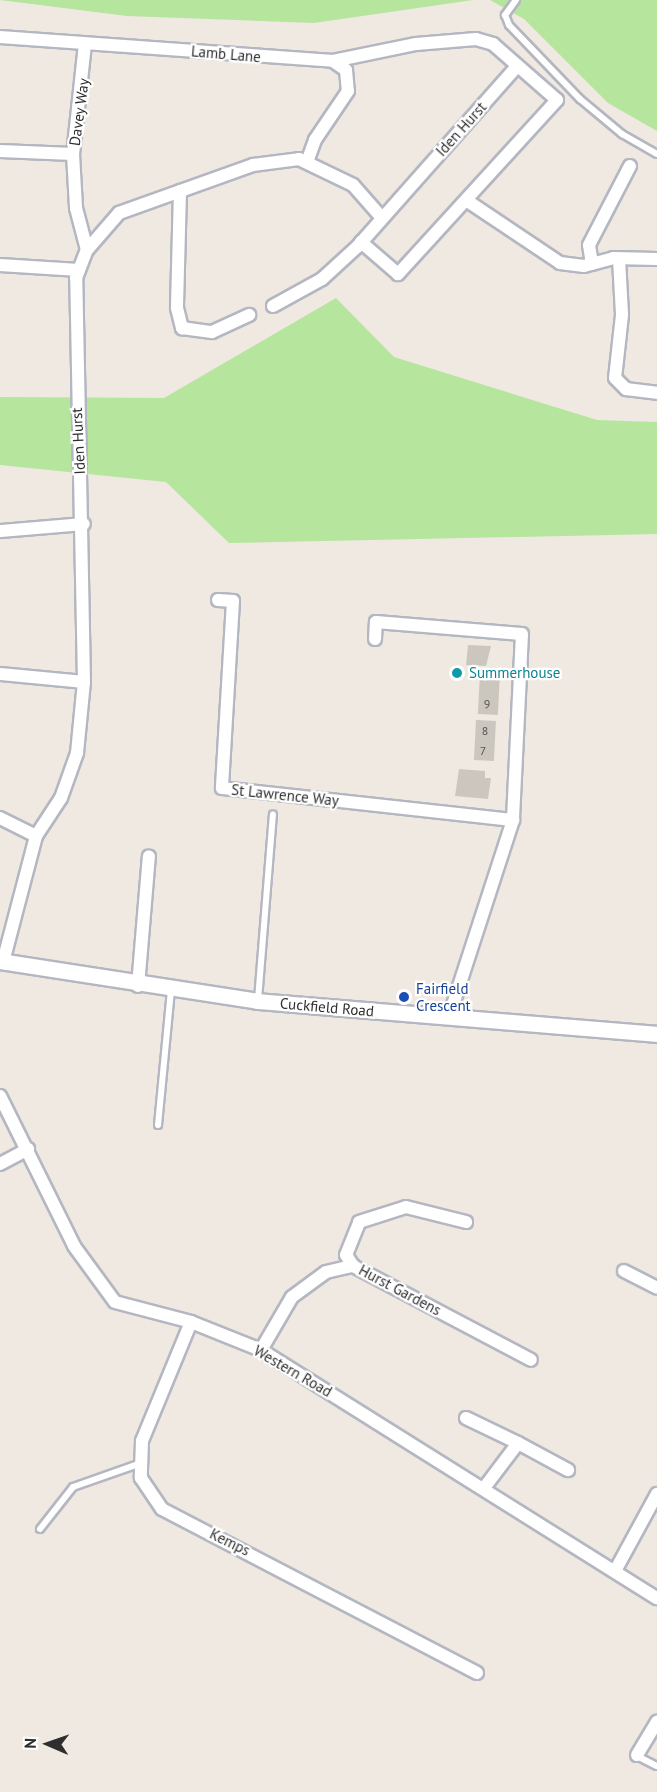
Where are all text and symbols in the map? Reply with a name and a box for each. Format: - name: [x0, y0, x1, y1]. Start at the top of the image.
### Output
- street label: Lamb Lane: [190, 42, 262, 66]
- street label: Davey Way: [65, 77, 93, 147]
- street label: Iden Hurst: [432, 98, 490, 160]
- street label: Iden Hurst: [67, 407, 89, 475]
- place label: Summerhouse: [469, 664, 560, 682]
- marker: Summerhouse: [450, 666, 464, 680]
- house number: 9: [484, 697, 490, 711]
- house number: 8: [482, 724, 488, 738]
- house number: 7: [480, 744, 486, 758]
- street label: St Lawrence Way: [230, 780, 340, 810]
- place label: Fairfield Crescent: [416, 979, 471, 1014]
- marker: Fairfield Crescent: [397, 990, 411, 1004]
- street label: Cuckfield Road: [279, 994, 375, 1020]
- street label: Hurst Gardens: [356, 1261, 444, 1319]
- street label: Western Road: [251, 1341, 335, 1401]
- street label: Kemps: [207, 1525, 253, 1559]
- north arrow: [18, 1714, 78, 1774]
- text: N: [20, 1738, 40, 1749]

